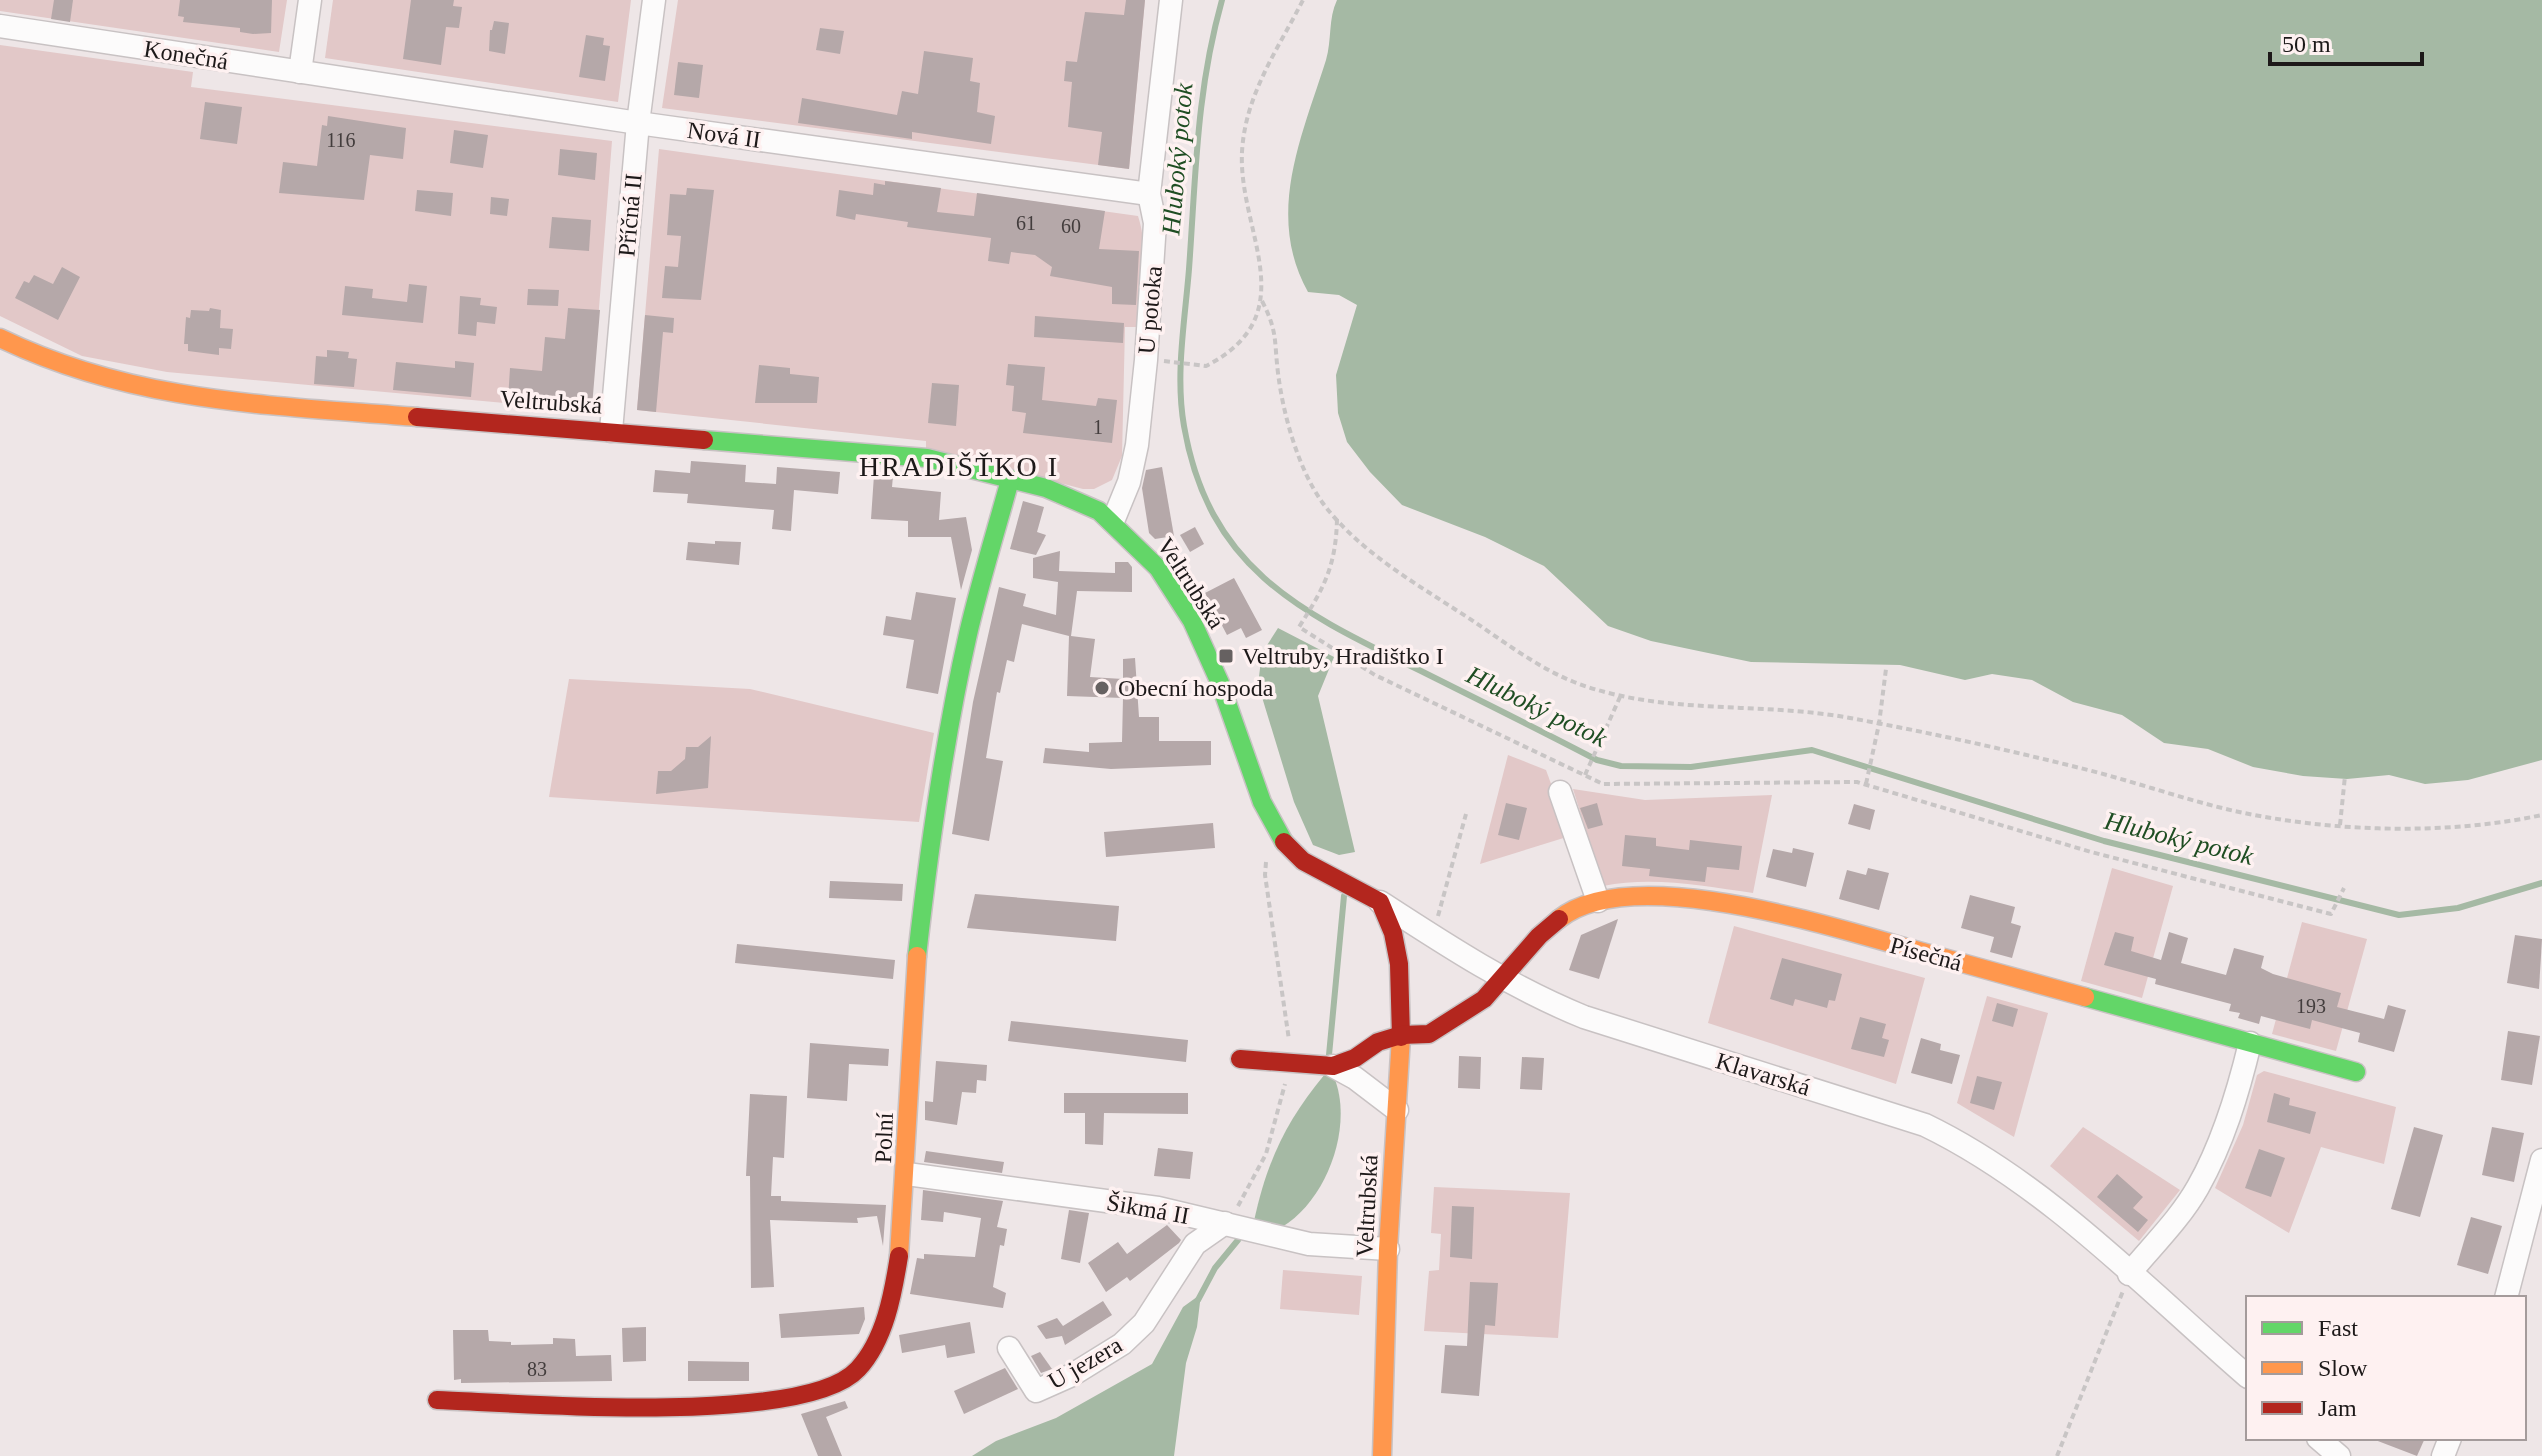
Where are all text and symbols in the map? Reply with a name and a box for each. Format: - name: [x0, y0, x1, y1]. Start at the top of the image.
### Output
- scale bar: [2270, 16, 2422, 66]
- text: 50 m: [2282, 31, 2331, 57]
- street label: Konečná: [142, 35, 230, 75]
- water label: Hluboký potok: [1156, 81, 1199, 237]
- street label: Nová II: [686, 117, 762, 153]
- house number: 116: [326, 129, 356, 151]
- street label: Příčná II: [613, 172, 647, 258]
- house number: 61: [1016, 212, 1036, 234]
- house number: 60: [1061, 215, 1081, 237]
- street label: U potoka: [1133, 264, 1167, 355]
- street label: Veltrubská: [499, 385, 603, 419]
- house number: 1: [1093, 416, 1103, 438]
- district label: HRADIŠŤKO I: [859, 451, 1059, 482]
- street label: Veltrubská: [1152, 533, 1230, 633]
- place label: Veltruby, Hradištko I: [1242, 643, 1444, 669]
- marker: Veltruby, Hradištko I: [1217, 647, 1235, 665]
- water label: Hluboký potok: [1461, 660, 1612, 753]
- place label: Obecní hospoda: [1118, 675, 1274, 701]
- marker: Obecní hospoda: [1093, 679, 1111, 697]
- water label: Hluboký potok: [2100, 806, 2257, 871]
- street label: Písečná: [1887, 932, 1965, 976]
- house number: 193: [2296, 995, 2326, 1017]
- street label: Klavarská: [1713, 1047, 1814, 1101]
- street label: Polní: [870, 1112, 898, 1164]
- street label: Veltrubská: [1351, 1154, 1383, 1258]
- street label: Šikmá II: [1105, 1189, 1191, 1229]
- legend: [2246, 1296, 2526, 1440]
- text: Fast: [2318, 1315, 2358, 1341]
- street label: U jezera: [1044, 1331, 1127, 1394]
- text: Slow: [2318, 1355, 2368, 1381]
- house number: 83: [527, 1358, 547, 1380]
- text: Jam: [2318, 1395, 2357, 1421]

